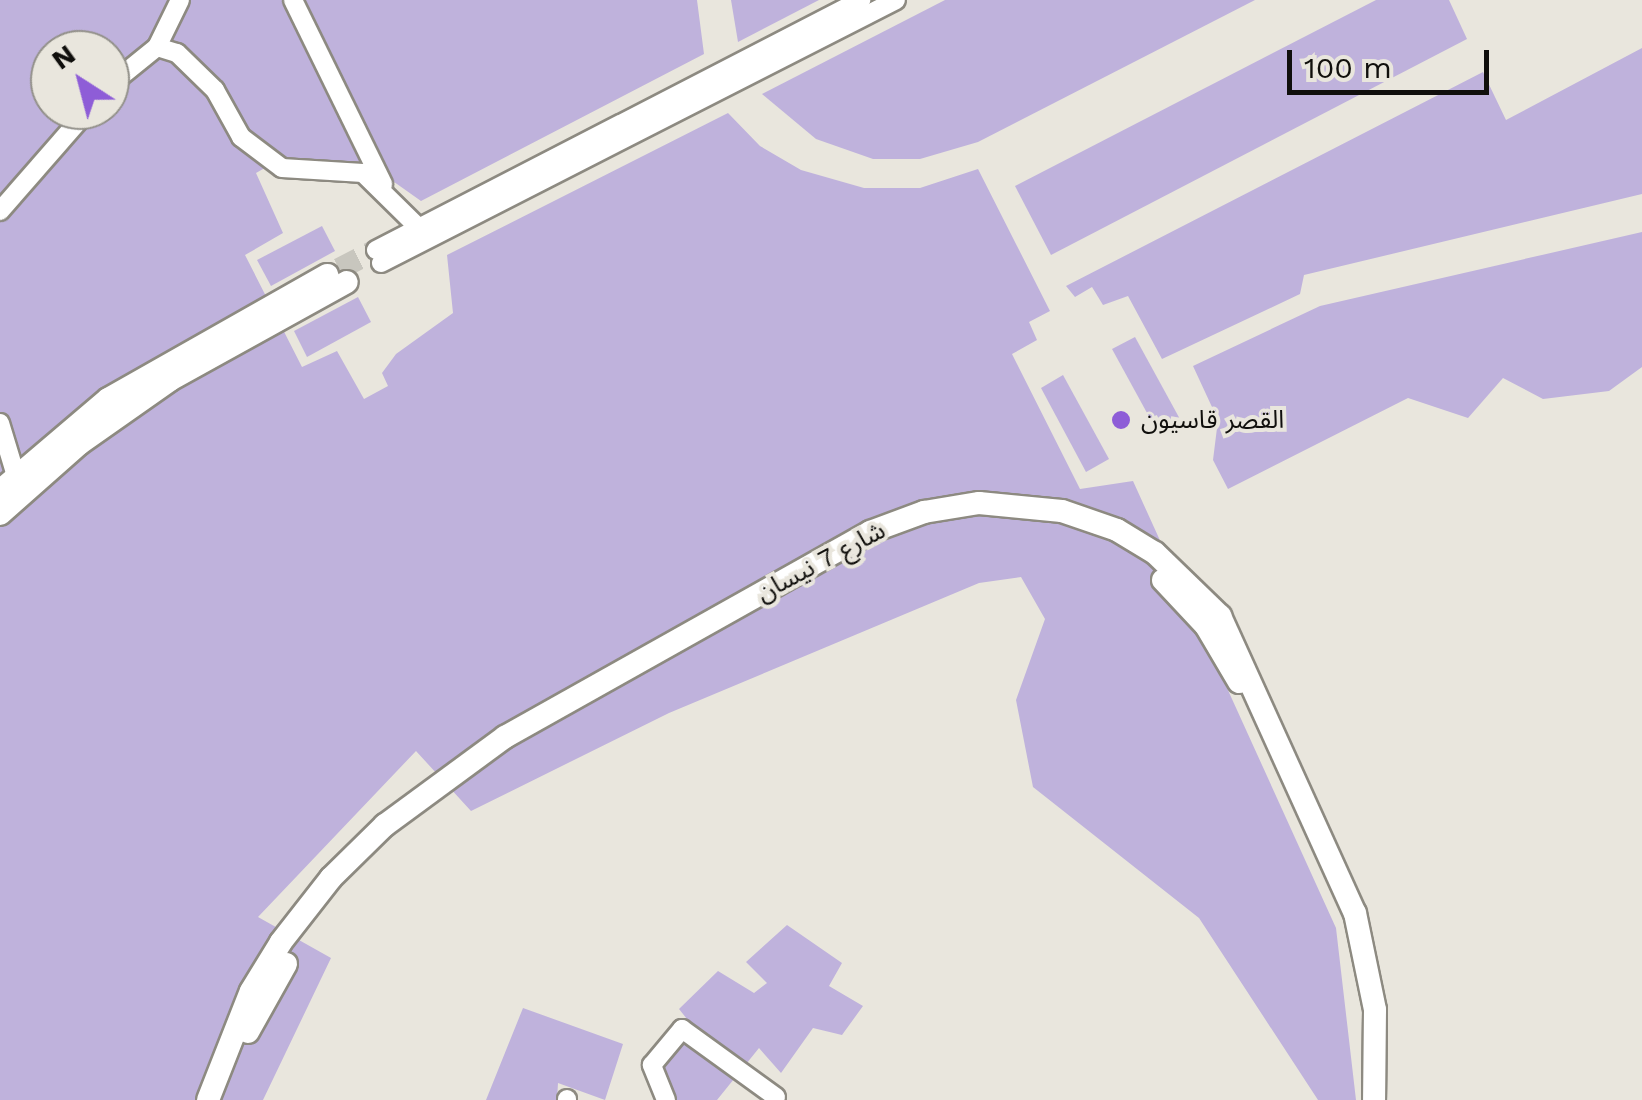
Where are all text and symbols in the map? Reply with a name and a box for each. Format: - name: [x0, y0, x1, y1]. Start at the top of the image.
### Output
- north arrow: [30, 30, 130, 130]
- scale bar: [1292, 30, 1494, 92]
- text: N: [45, 37, 81, 76]
- text: 100 m: [1304, 50, 1392, 85]
- place label: القصر قاسيون: [1141, 405, 1284, 435]
- marker: القصر قاسيون: [1110, 409, 1132, 431]
- street label: شارع 7 نيسان: [751, 516, 891, 608]

